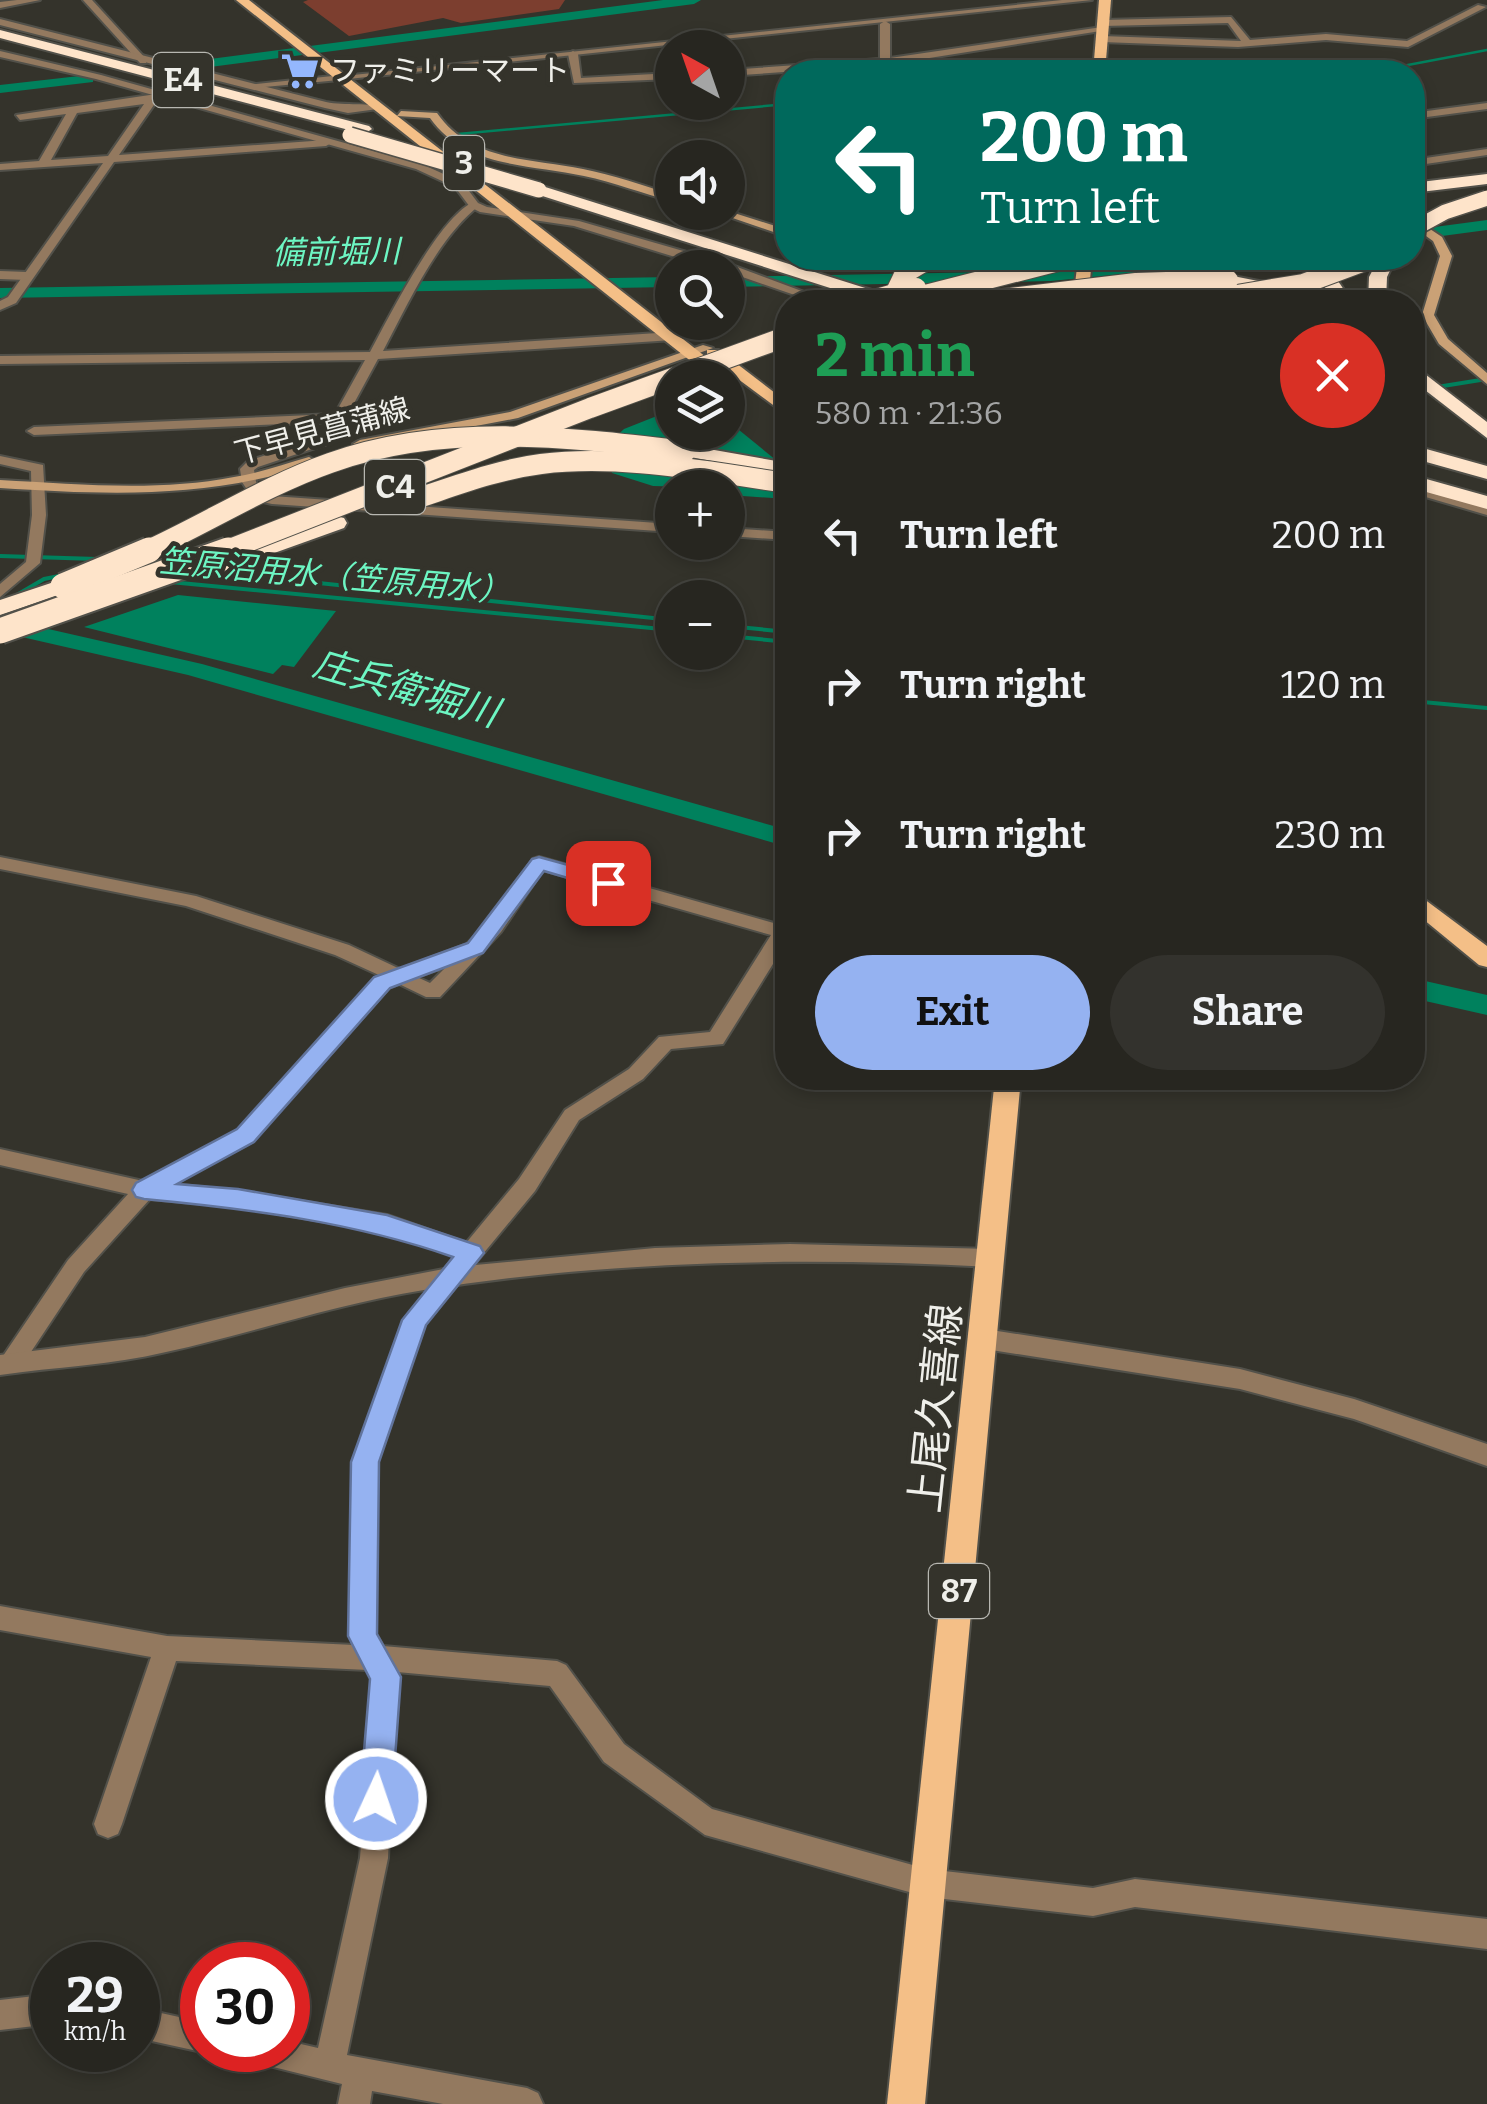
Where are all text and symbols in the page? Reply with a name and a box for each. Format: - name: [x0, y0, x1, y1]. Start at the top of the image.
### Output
- north arrow: [655, 30, 745, 120]
- map controls: [655, 30, 745, 670]
- supermarket icon: ファミリーマート: [279, 50, 321, 92]
- road number: E4: [153, 53, 213, 107]
- place label: ファミリーマート: [330, 53, 570, 89]
- text: 200 m: [980, 96, 1188, 180]
- icon: left: [815, 100, 945, 230]
- road number: 3: [444, 136, 484, 190]
- button: sound: [655, 140, 745, 230]
- text: Turn left: [980, 181, 1160, 235]
- water label: 備前堀川: [272, 232, 403, 272]
- button: search: [655, 250, 745, 340]
- text: 2 min: [815, 320, 975, 392]
- button: close: [1280, 323, 1385, 428]
- button: layers: [655, 360, 745, 450]
- street label: 下早見菖蒲線: [230, 390, 414, 472]
- text: 580 m · 21:36: [815, 394, 1003, 432]
- road number: C4: [365, 460, 425, 514]
- button: +: [655, 470, 745, 560]
- icon: left: [815, 508, 870, 563]
- text: Turn left: [900, 512, 1058, 558]
- text: 200 m: [1272, 512, 1385, 558]
- water label: 笠原沼用水（笠原用水）: [158, 542, 512, 610]
- button: −: [655, 580, 745, 670]
- water label: 庄兵衛堀川: [308, 640, 507, 737]
- icon: right: [815, 658, 870, 713]
- text: Turn right: [900, 662, 1086, 708]
- text: 120 m: [1281, 662, 1385, 708]
- icon: right: [815, 808, 870, 863]
- text: Turn right: [900, 812, 1086, 858]
- text: 230 m: [1274, 812, 1385, 858]
- pin: [566, 841, 651, 926]
- icon: arrive: [581, 856, 636, 911]
- button: Exit: [815, 955, 1090, 1070]
- button: Share: [1110, 955, 1385, 1070]
- street label: 上尾久喜線: [900, 1301, 972, 1515]
- road number: 87: [929, 1564, 989, 1618]
- position arrow: [324, 1747, 428, 1851]
- speed limit sign: 30: [180, 1942, 310, 2072]
- text: 29: [66, 1965, 124, 2025]
- text: km/h: [64, 2017, 126, 2047]

